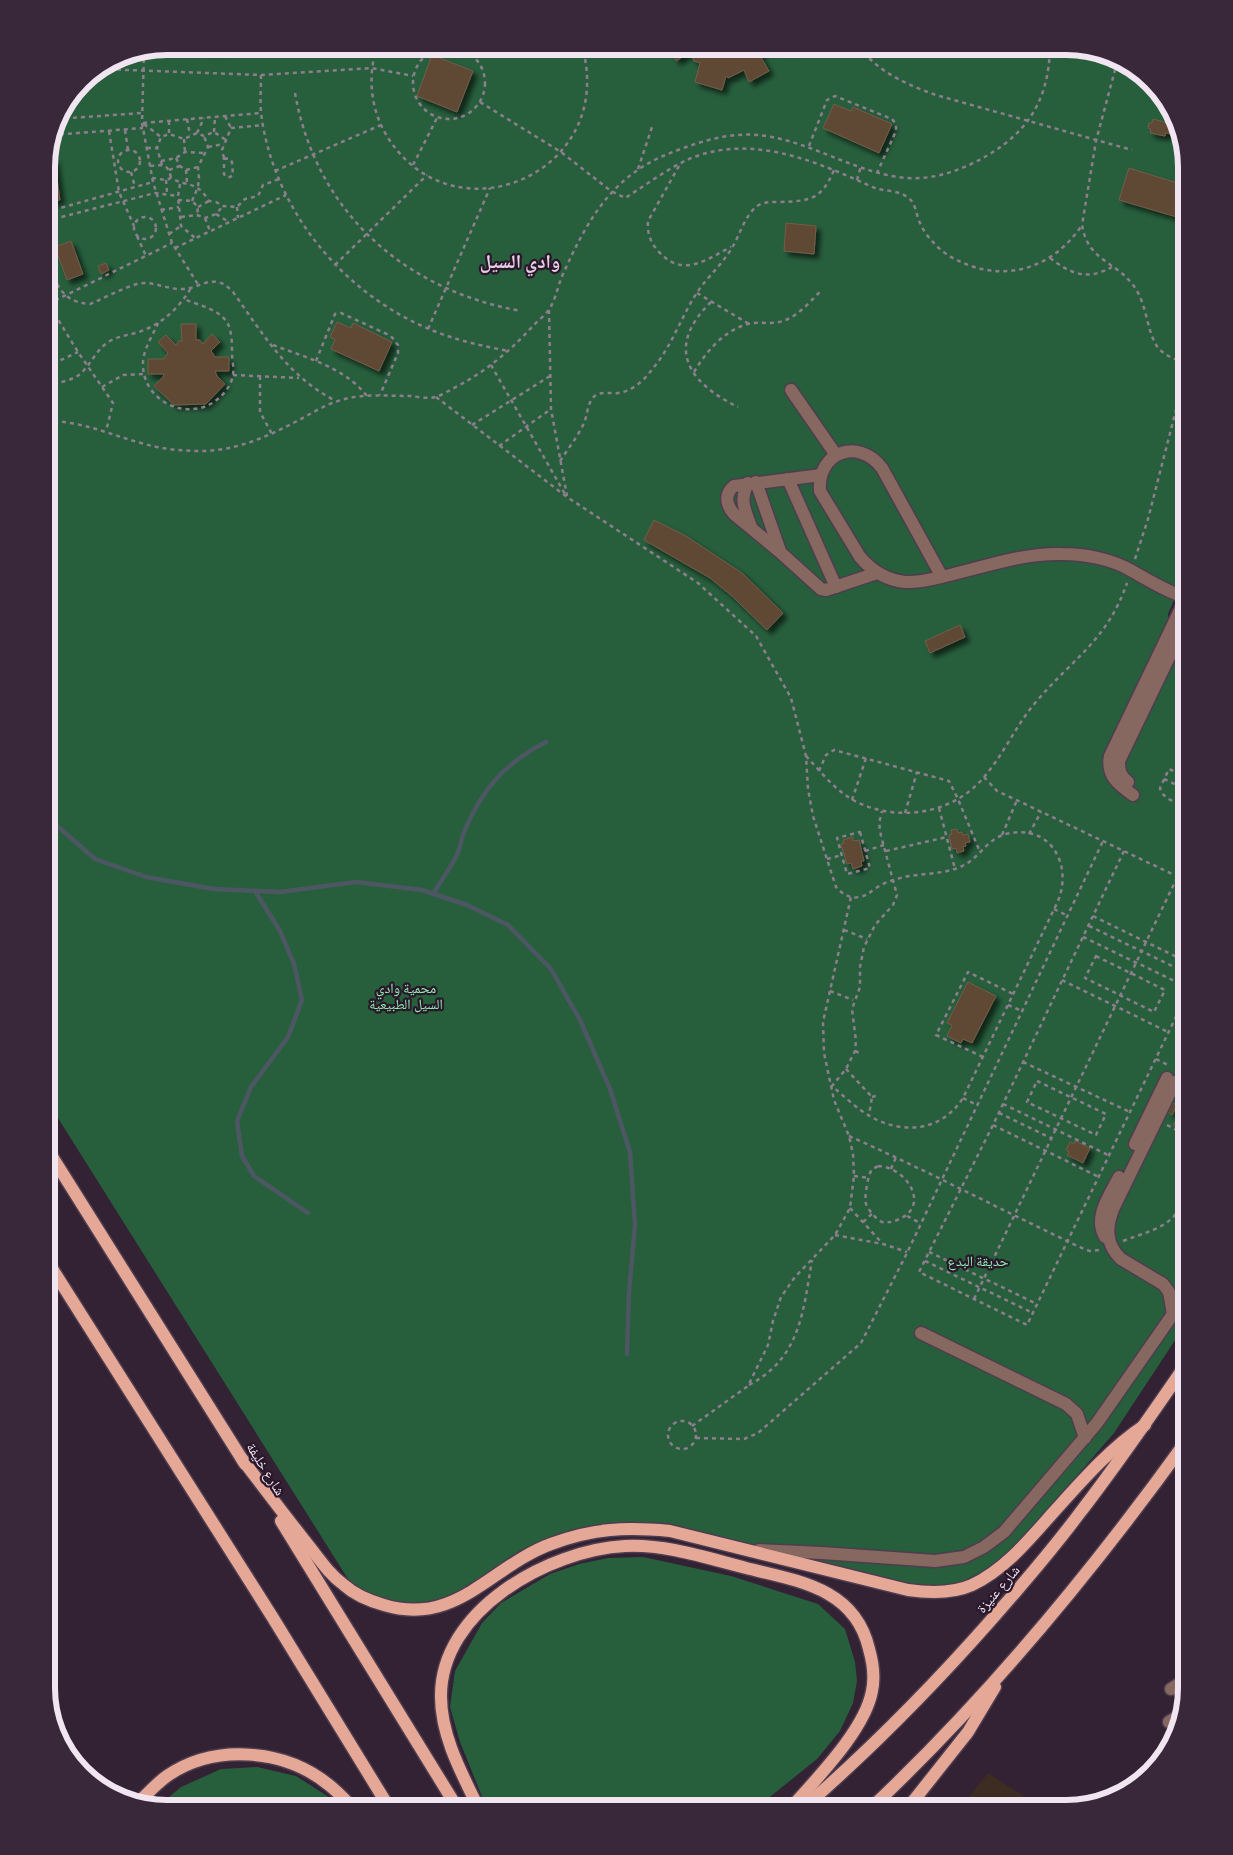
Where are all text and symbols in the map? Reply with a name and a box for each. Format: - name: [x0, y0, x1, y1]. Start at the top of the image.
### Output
- district label: وادي السيل: [480, 250, 560, 277]
- park label: محمية وادي السيل الطبيعية: [369, 980, 443, 1013]
- park label: حديقة البدع: [948, 1253, 1009, 1271]
- street label: شارع خليفة: [242, 1440, 288, 1499]
- street label: شارع عنيزة: [973, 1562, 1024, 1617]

